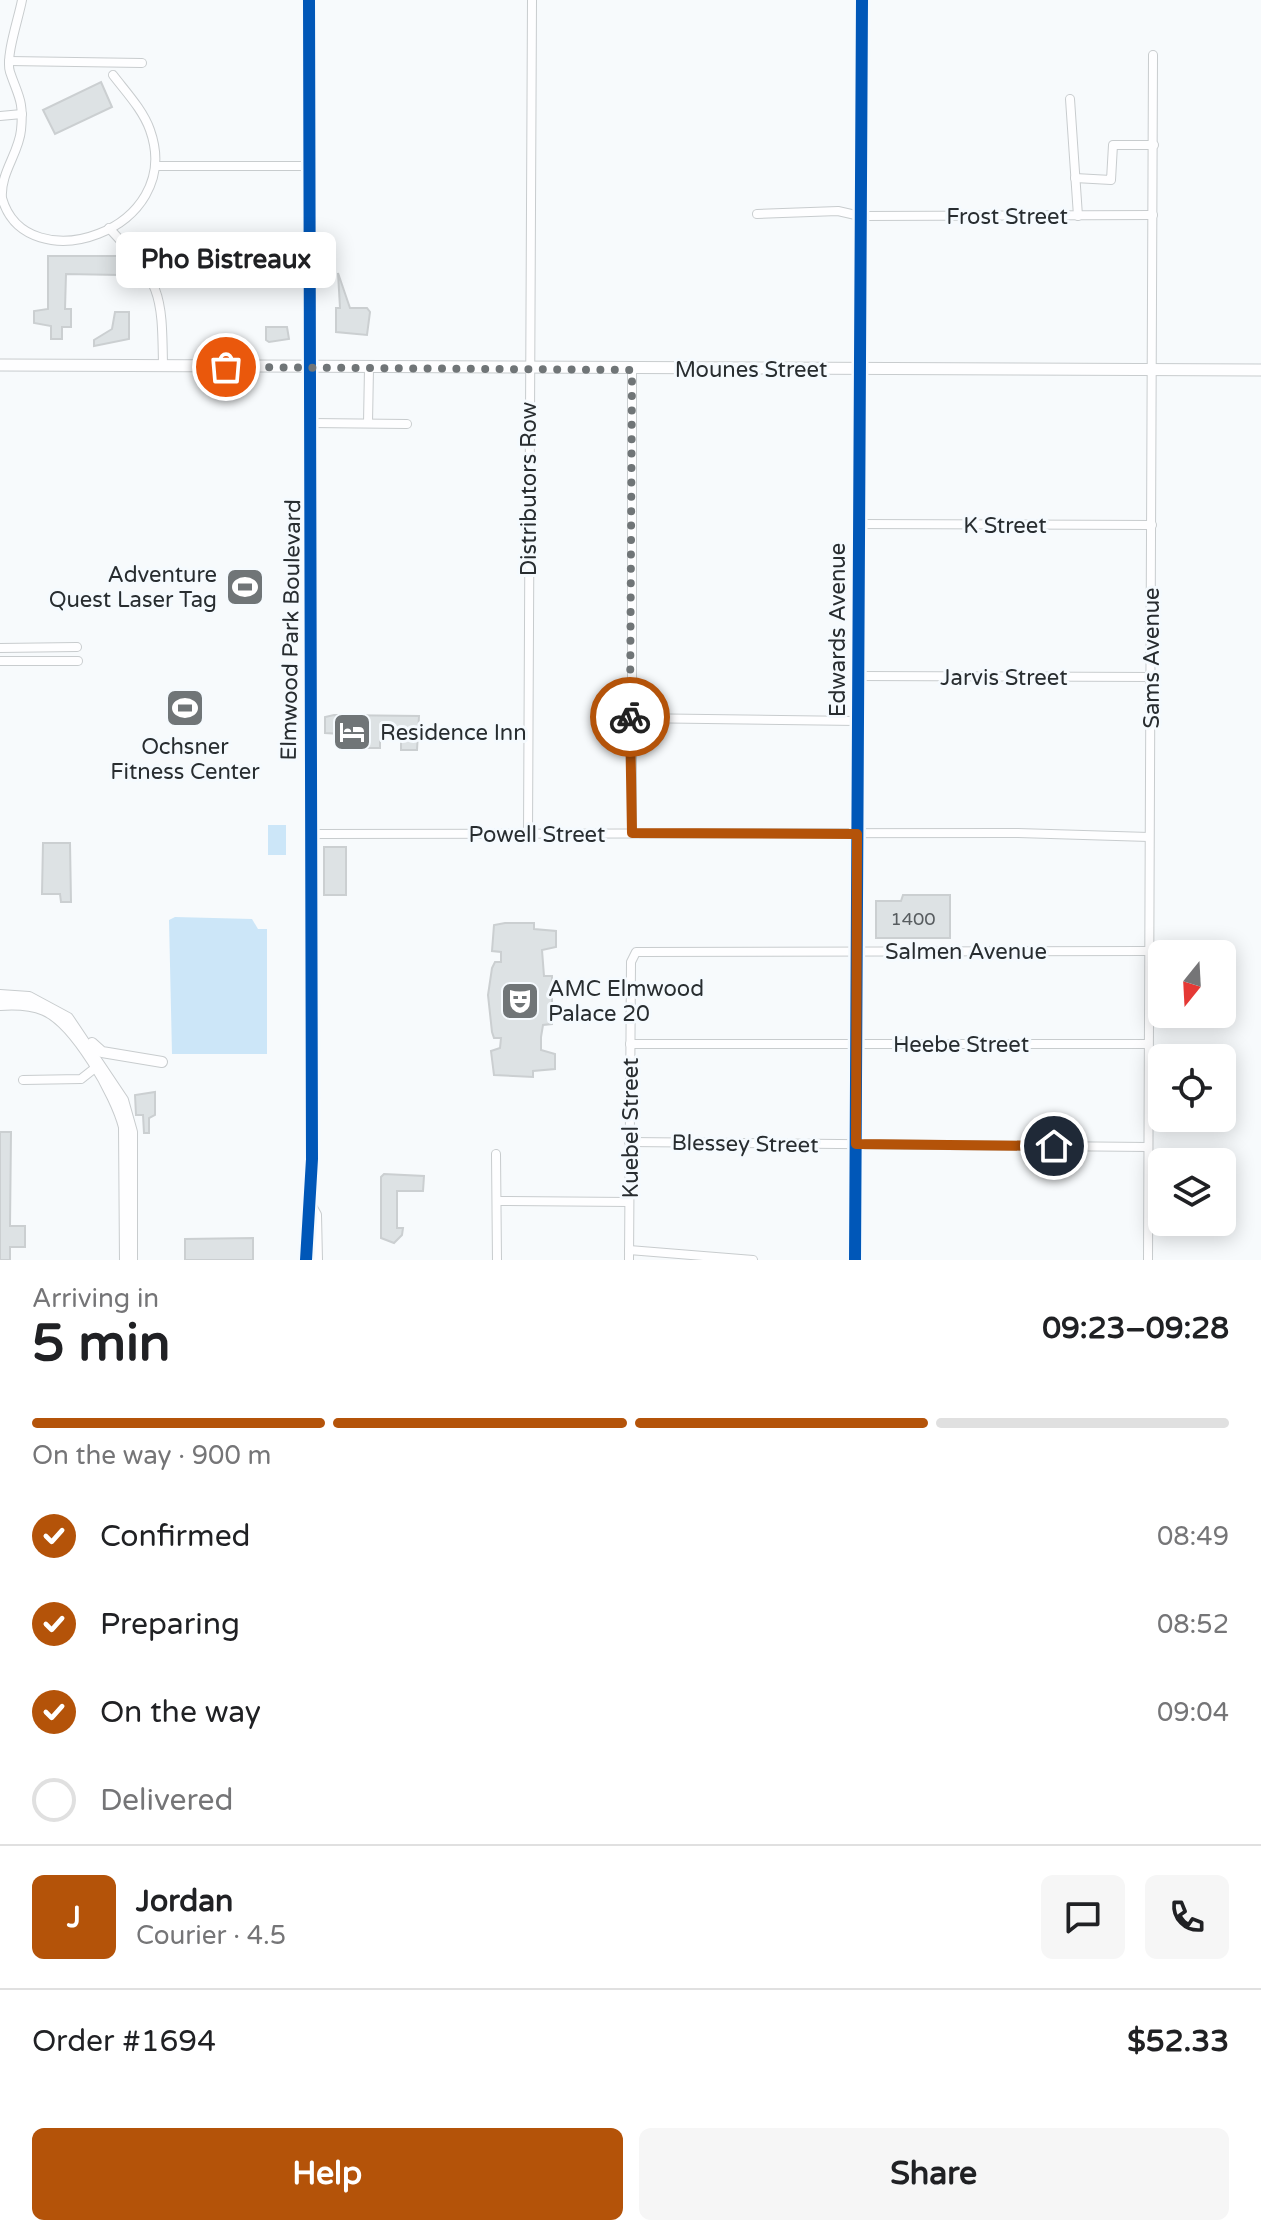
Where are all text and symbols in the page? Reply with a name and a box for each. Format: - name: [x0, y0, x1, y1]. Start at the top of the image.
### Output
- street label: Frost Street: [946, 204, 1068, 230]
- callout: Pho Bistreaux: [116, 231, 336, 287]
- text: Pho Bistreaux: [141, 244, 311, 275]
- pin: [192, 333, 260, 401]
- icon: bag: [204, 345, 248, 389]
- street label: Mounes Street: [675, 357, 827, 383]
- street label: Distributors Row: [516, 402, 542, 576]
- street label: Elmwood Park Boulevard: [276, 499, 306, 761]
- street label: K Street: [963, 513, 1047, 539]
- street label: Edwards Avenue: [825, 543, 851, 717]
- place label: Adventure Quest Laser Tag: [49, 562, 217, 613]
- sports icon: Adventure Quest Laser Tag: [224, 566, 266, 608]
- street label: Sams Avenue: [1139, 587, 1165, 729]
- street label: Jarvis Street: [940, 665, 1068, 691]
- courier: [590, 677, 670, 757]
- sports icon: Ochsner Fitness Center: [164, 687, 206, 729]
- icon: bike: [608, 695, 652, 739]
- hotel icon: Residence Inn: [331, 711, 373, 753]
- place label: Residence Inn: [380, 720, 527, 746]
- place label: Ochsner Fitness Center: [110, 734, 260, 785]
- street label: Powell Street: [469, 822, 605, 848]
- house number: 1400: [890, 908, 936, 930]
- street label: Salmen Avenue: [885, 939, 1047, 965]
- north arrow: [1148, 940, 1236, 1028]
- map controls: [1148, 940, 1236, 1236]
- place label: AMC Elmwood Palace 20: [548, 976, 704, 1027]
- theatre icon: AMC Elmwood Palace 20: [499, 980, 541, 1022]
- street label: Heebe Street: [893, 1032, 1029, 1058]
- button: locate: [1148, 1044, 1236, 1132]
- street label: Kuebel Street: [618, 1058, 644, 1199]
- pin: [1020, 1112, 1088, 1180]
- icon: home: [1032, 1124, 1076, 1168]
- street label: Blessey Street: [671, 1130, 819, 1158]
- button: layers: [1148, 1148, 1236, 1236]
- text: Arriving in: [32, 1283, 159, 1314]
- text: 09:23–09:28: [1042, 1310, 1229, 1347]
- text: 5 min: [32, 1312, 171, 1375]
- text: On the way · 900 m: [32, 1440, 271, 1471]
- icon: check: [32, 1514, 76, 1558]
- text: Confirmed: [100, 1518, 251, 1555]
- text: 08:49: [1157, 1521, 1229, 1552]
- icon: check: [32, 1602, 76, 1646]
- text: Preparing: [100, 1606, 240, 1643]
- text: 08:52: [1157, 1609, 1229, 1640]
- icon: check: [32, 1690, 76, 1734]
- text: On the way: [100, 1694, 261, 1731]
- text: 09:04: [1157, 1697, 1229, 1728]
- text: Delivered: [100, 1782, 234, 1819]
- button: chat: [1041, 1875, 1125, 1959]
- button: phone: [1145, 1875, 1229, 1959]
- text: Jordan: [136, 1883, 233, 1920]
- text: J: [67, 1899, 81, 1936]
- text: Courier · 4.5: [136, 1920, 286, 1951]
- text: Order #1694: [32, 2023, 216, 2060]
- text: $52.33: [1127, 2023, 1229, 2060]
- button: Help: [32, 2128, 623, 2220]
- button: Share: [639, 2128, 1229, 2220]

